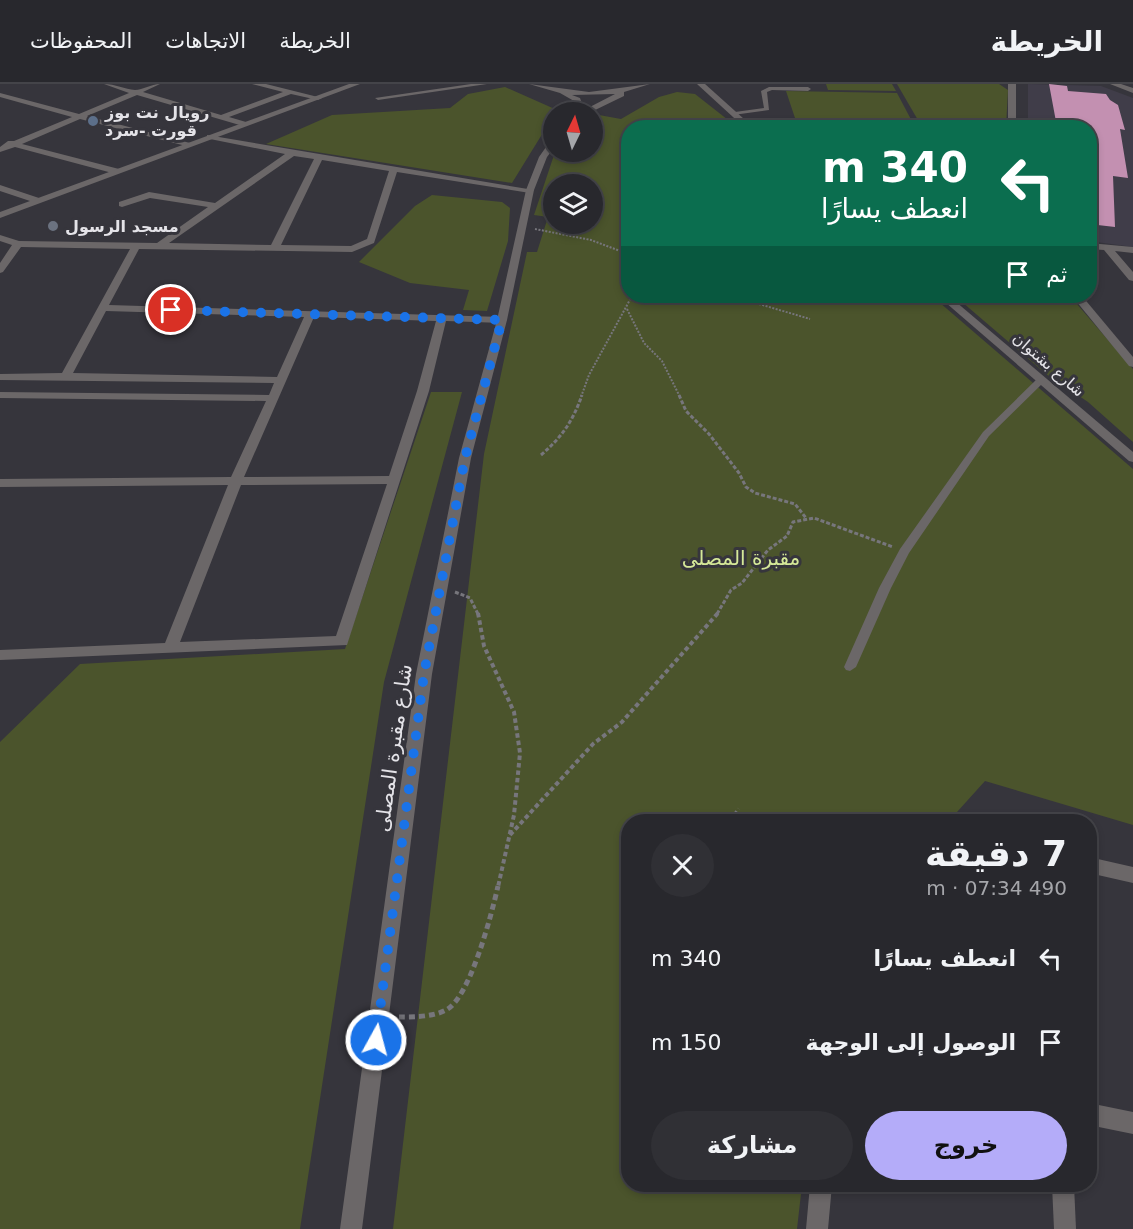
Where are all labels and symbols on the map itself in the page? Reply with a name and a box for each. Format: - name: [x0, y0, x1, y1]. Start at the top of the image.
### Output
- north arrow: [543, 102, 603, 162]
- place label: رويال نت بوز قورت -سرد: [104, 103, 209, 140]
- marker: رويال نت بوز قورت -سرد: [86, 114, 100, 128]
- place label: مسجد الرسول: [65, 217, 179, 236]
- marker: مسجد الرسول: [46, 219, 60, 233]
- pin: [145, 284, 196, 335]
- street label: شارع بشتوان: [1008, 328, 1088, 401]
- park label: مقبرة المصلى: [682, 546, 800, 570]
- street label: شارع مقبرة المصلى: [369, 662, 417, 834]
- position arrow: [344, 1008, 408, 1072]

